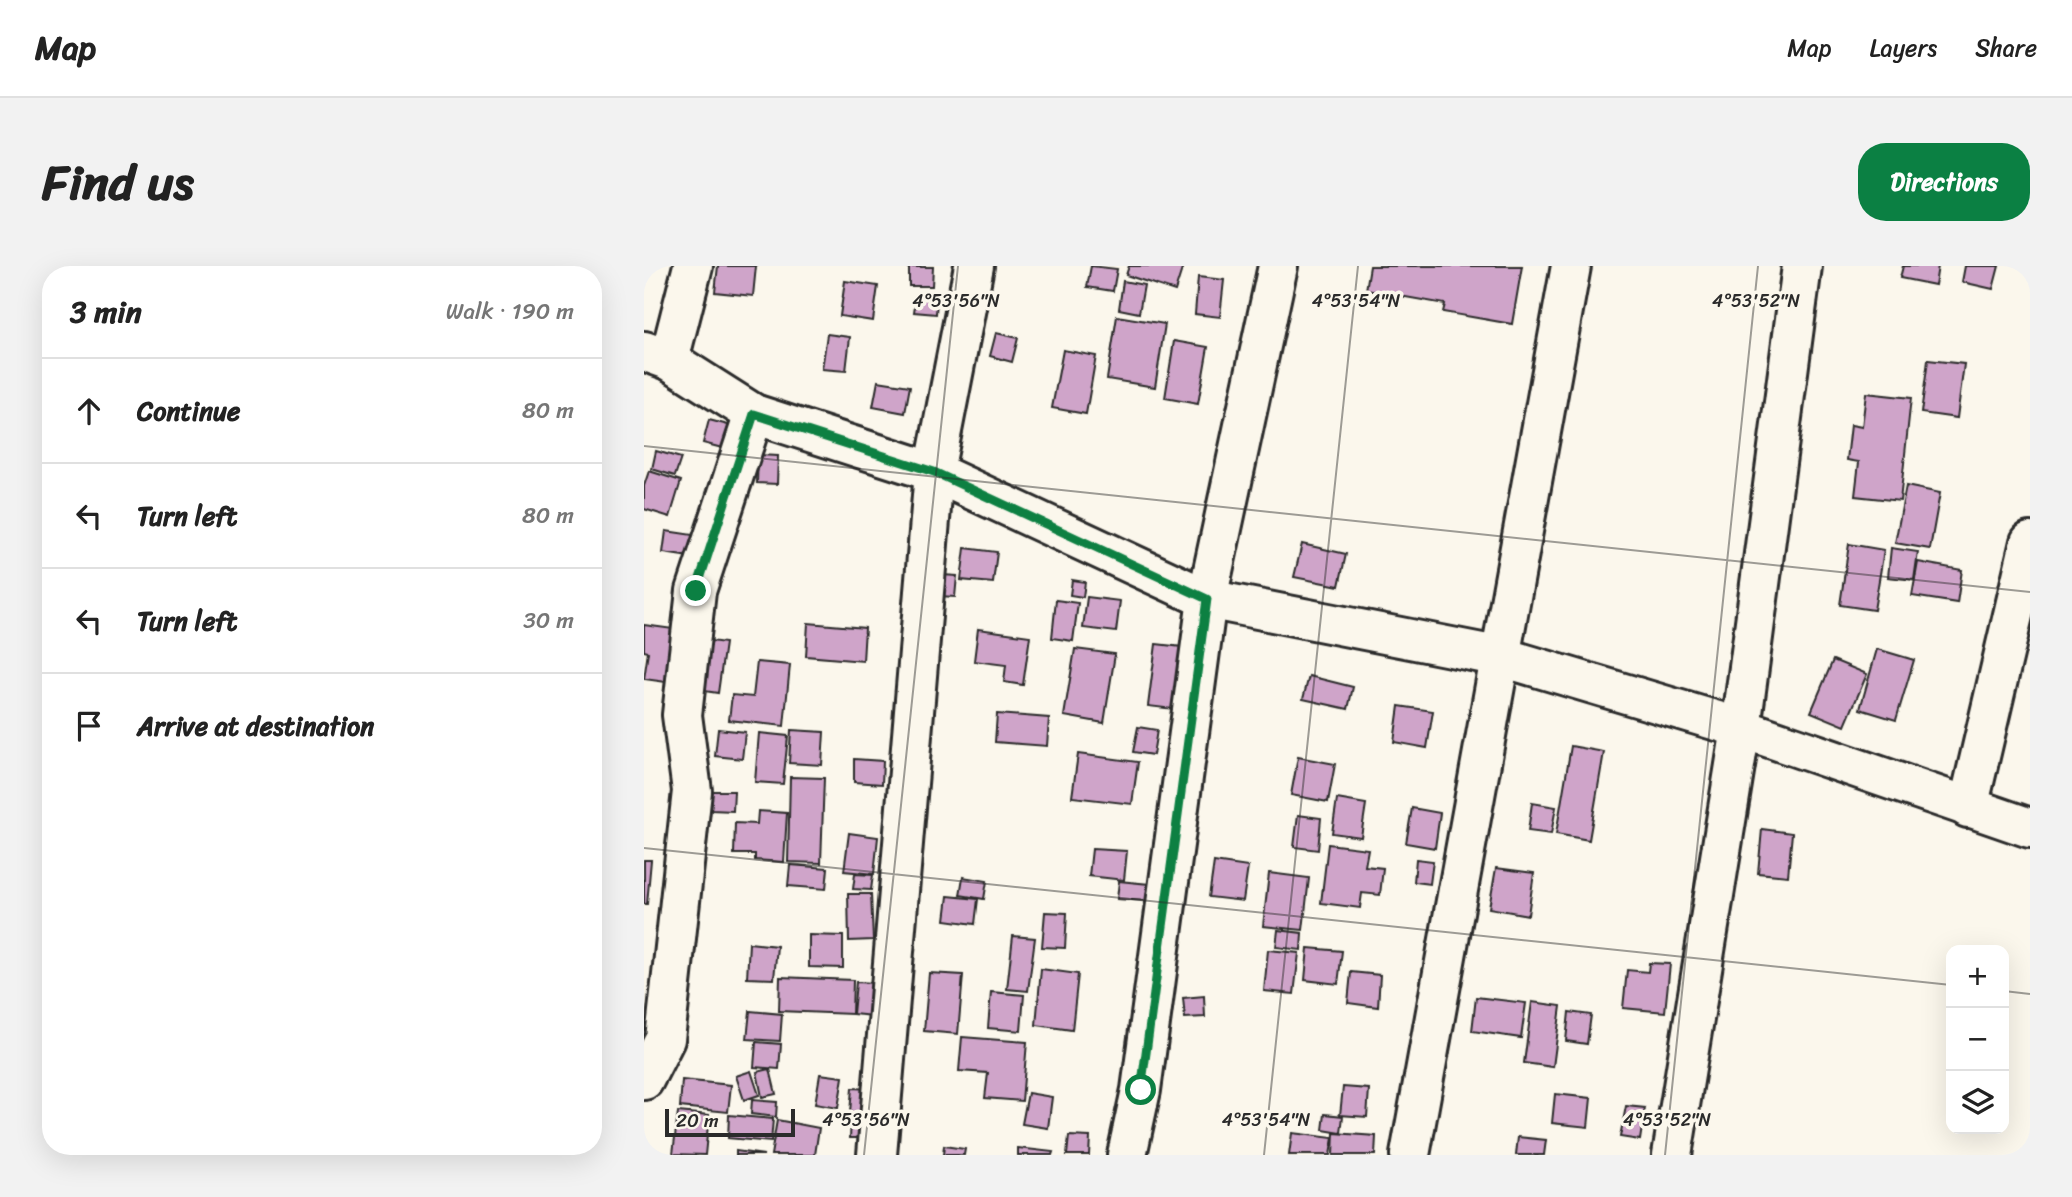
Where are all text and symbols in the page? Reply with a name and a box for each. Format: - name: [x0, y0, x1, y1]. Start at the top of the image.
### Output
- text: Map: [35, 19, 96, 77]
- text: Map: [1787, 27, 1832, 69]
- text: Layers: [1870, 27, 1937, 69]
- text: Share: [1975, 27, 2037, 69]
- text: Find us: [42, 139, 194, 226]
- button: Directions: [1858, 143, 2030, 221]
- text: 3 min: [70, 285, 142, 339]
- text: 4°53'56"N: [912, 285, 1000, 317]
- text: 4°53'54"N: [1312, 285, 1401, 317]
- text: 4°53'52"N: [1712, 285, 1800, 317]
- text: Walk · 190 m: [446, 291, 574, 332]
- text: Continue: [137, 388, 240, 434]
- text: 80 m: [522, 390, 574, 431]
- icon: ahead: [70, 392, 108, 430]
- text: Turn left: [137, 493, 237, 539]
- text: 80 m: [522, 495, 574, 536]
- icon: left: [70, 497, 108, 535]
- route end: [680, 575, 711, 606]
- text: Turn left: [137, 598, 237, 644]
- text: 30 m: [523, 600, 574, 641]
- icon: left: [70, 602, 108, 640]
- text: Arrive at destination: [137, 703, 374, 749]
- icon: arrive: [70, 707, 108, 745]
- map controls: [1946, 945, 2009, 1134]
- button: +: [1946, 945, 2009, 1008]
- button: −: [1946, 1008, 2009, 1071]
- button: layers: [1946, 1071, 2009, 1134]
- route start: [1125, 1074, 1156, 1105]
- text: 20 m: [676, 1104, 719, 1137]
- text: 4°53'56"N: [822, 1104, 910, 1136]
- text: 4°53'54"N: [1222, 1104, 1311, 1136]
- text: 4°53'52"N: [1623, 1104, 1711, 1136]
- scale bar: [665, 1106, 794, 1138]

